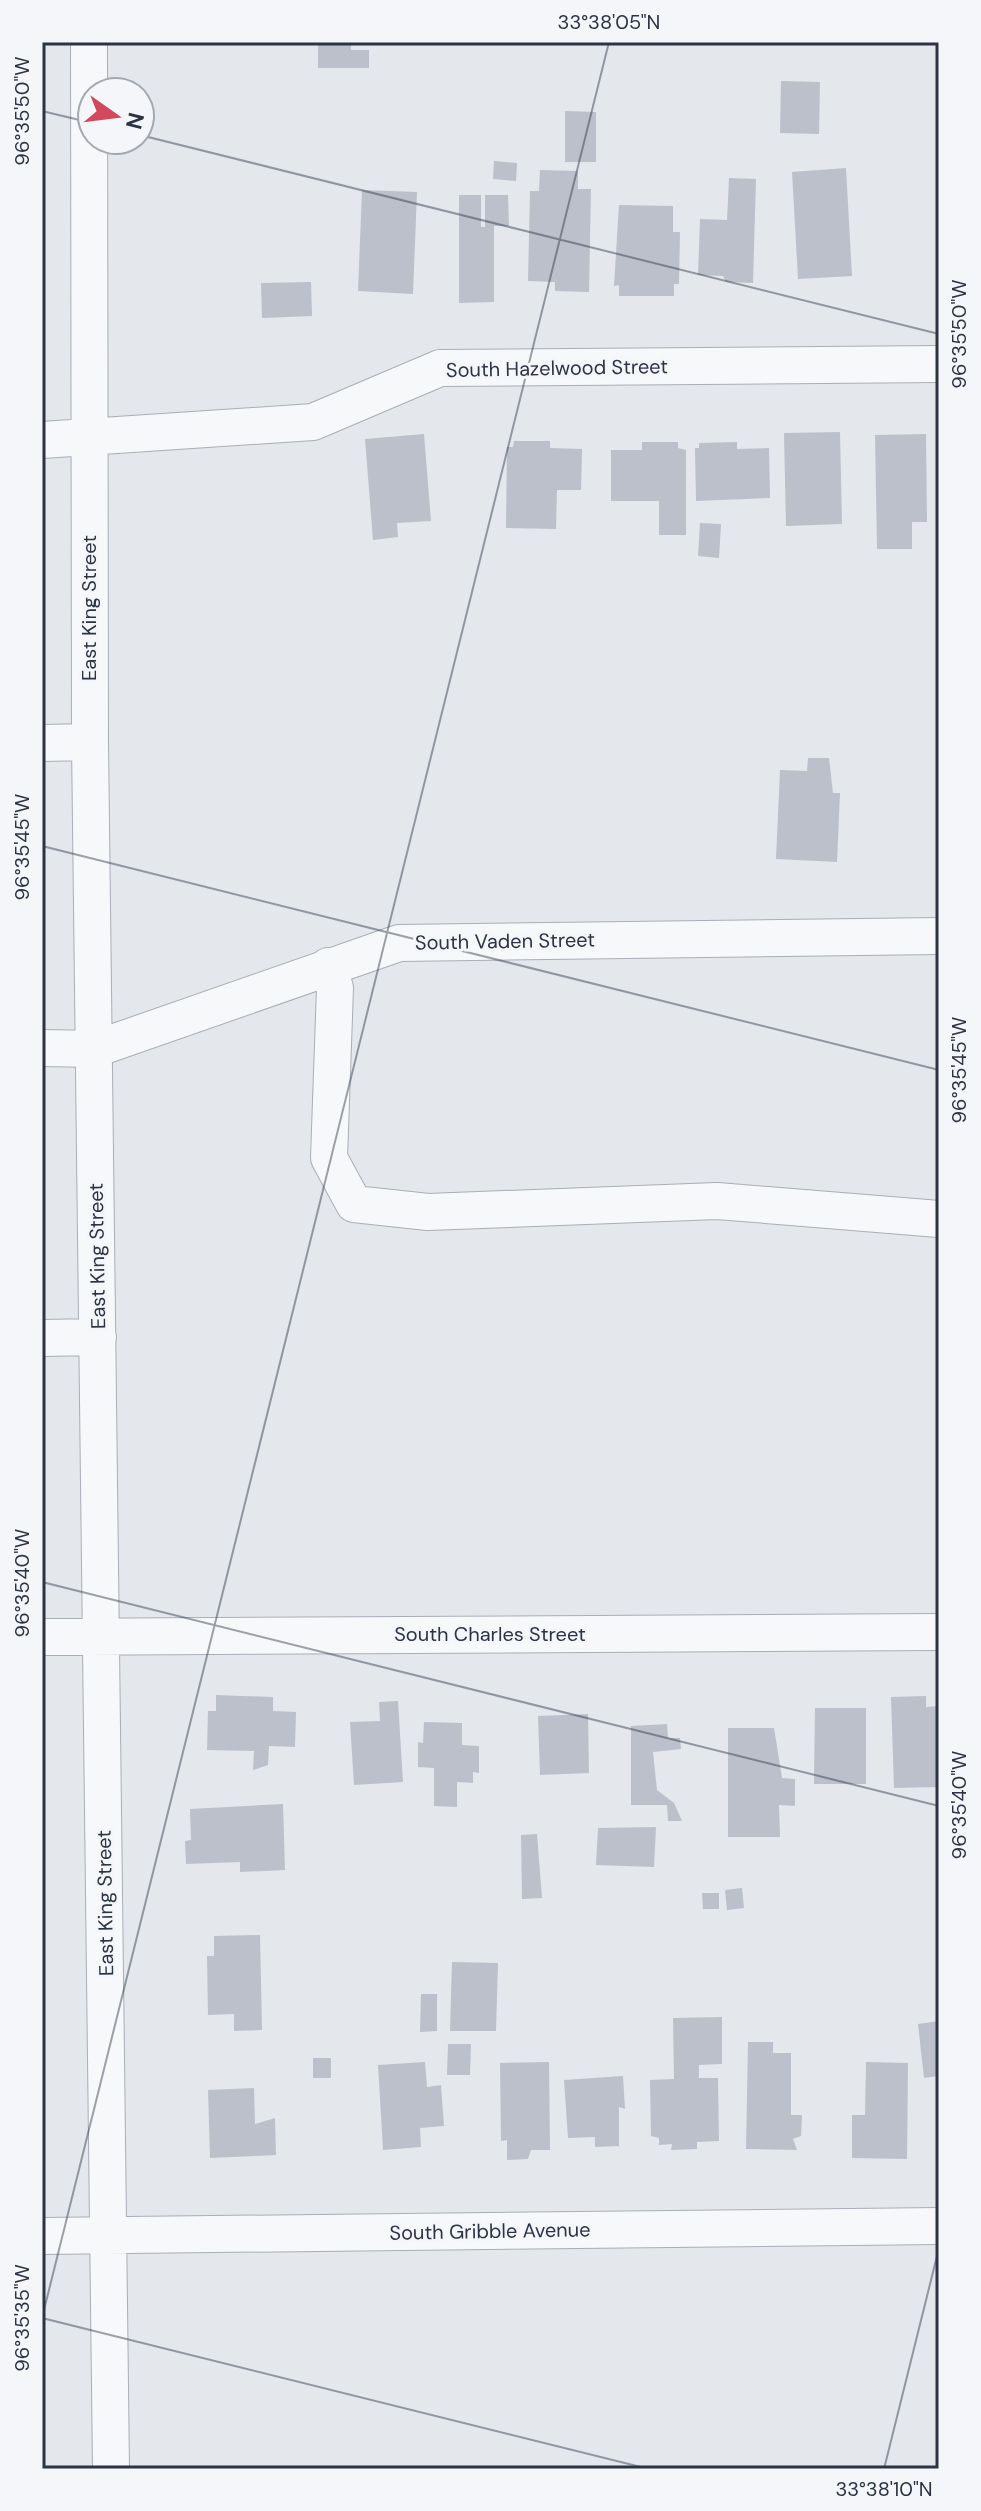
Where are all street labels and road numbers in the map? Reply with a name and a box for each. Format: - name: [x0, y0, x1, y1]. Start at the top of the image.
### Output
- street label: South Hazelwood Street: [446, 353, 668, 383]
- street label: East King Street: [76, 535, 102, 681]
- street label: South Vaden Street: [415, 926, 595, 956]
- street label: East King Street: [83, 1183, 111, 1329]
- street label: South Charles Street: [394, 1621, 586, 1647]
- street label: East King Street: [91, 1830, 119, 1976]
- street label: South Gribble Avenue: [389, 2216, 591, 2246]

